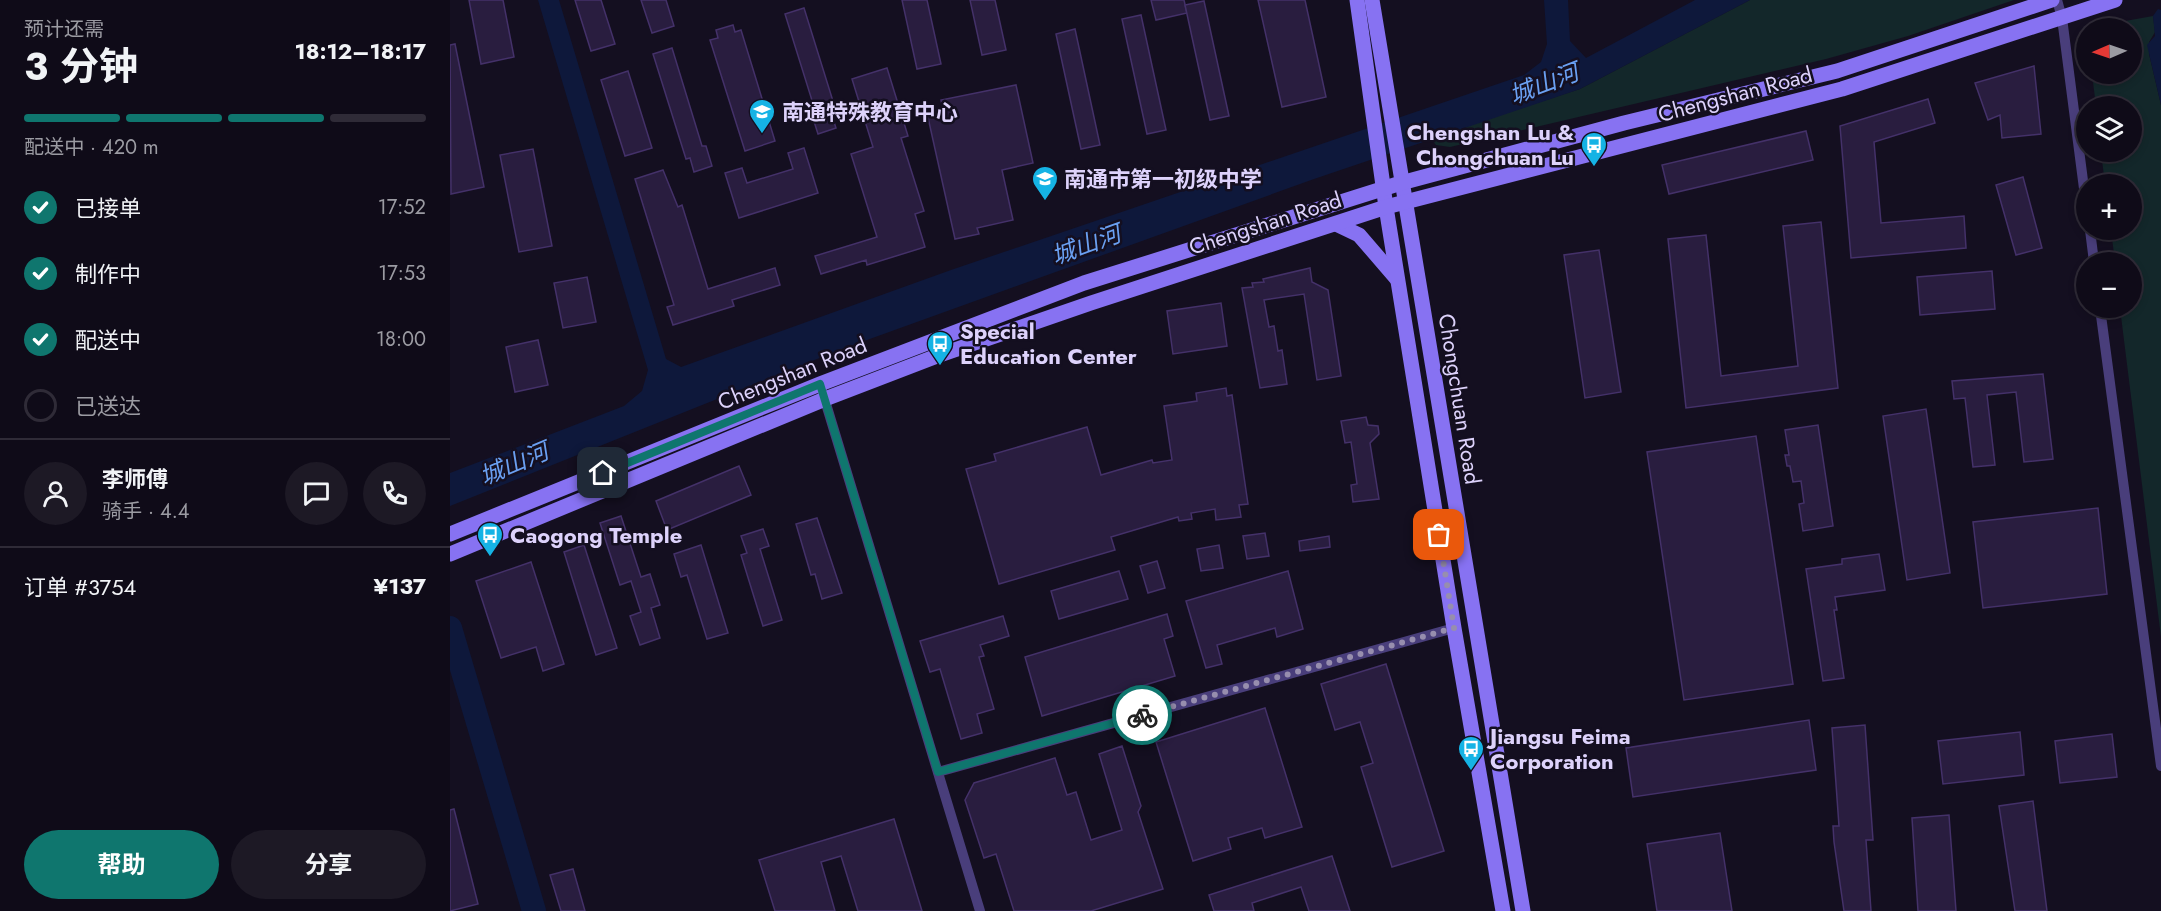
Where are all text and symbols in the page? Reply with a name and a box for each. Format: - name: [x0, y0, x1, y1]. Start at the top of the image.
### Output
- text: 预计还需: [24, 15, 104, 44]
- north arrow: [2076, 18, 2142, 84]
- map controls: [2076, 18, 2142, 318]
- text: 18:12–18:17: [295, 35, 426, 67]
- text: 3 分钟: [24, 38, 138, 95]
- water label: 城山河: [1504, 53, 1587, 113]
- street label: Chengshan Road: [1654, 58, 1816, 130]
- place label: 南通特殊教育中心: [782, 96, 958, 128]
- button: layers: [2076, 96, 2142, 162]
- school or university icon: 南通特殊教育中心: [747, 97, 777, 135]
- place label: Chengshan Lu & Chongchuan Lu: [1407, 116, 1574, 173]
- bus stop icon: Chengshan Lu & Chongchuan Lu: [1579, 130, 1609, 168]
- text: 配送中 · 420 m: [24, 133, 159, 162]
- place label: 南通市第一初级中学: [1064, 163, 1262, 195]
- school or university icon: 南通市第一初级中学: [1030, 164, 1060, 202]
- button: +: [2076, 174, 2142, 240]
- street label: Chengshan Road: [1185, 183, 1345, 263]
- icon: check: [24, 191, 57, 224]
- text: 已接单: [75, 192, 141, 224]
- text: 17:52: [378, 193, 426, 222]
- water label: 城山河: [1046, 214, 1129, 273]
- button: −: [2076, 252, 2142, 318]
- icon: check: [24, 257, 57, 290]
- text: 制作中: [75, 258, 141, 290]
- text: 17:53: [378, 259, 426, 288]
- street label: Chongchuan Road: [1431, 311, 1489, 487]
- place label: Special Education Center: [960, 315, 1137, 372]
- icon: check: [24, 323, 57, 356]
- text: 配送中: [75, 324, 141, 356]
- text: 18:00: [376, 325, 426, 354]
- street label: Chengshan Road: [712, 328, 872, 418]
- bus stop icon: Special Education Center: [925, 329, 955, 367]
- text: 已送达: [75, 390, 141, 422]
- water label: 城山河: [474, 432, 557, 494]
- pin: [577, 447, 628, 498]
- icon: home: [586, 456, 619, 489]
- button: person: [24, 462, 87, 525]
- button: chat: [285, 462, 348, 525]
- button: phone: [363, 462, 426, 525]
- text: 李师傅: [102, 463, 168, 495]
- text: 骑手 · 4.4: [102, 497, 189, 526]
- pin: [1413, 509, 1464, 560]
- icon: bag: [1422, 518, 1455, 551]
- place label: Caogong Temple: [510, 519, 682, 551]
- bus stop icon: Caogong Temple: [475, 520, 505, 558]
- text: ¥137: [373, 570, 426, 602]
- text: 订单 #3754: [24, 571, 136, 603]
- courier: [1112, 685, 1172, 745]
- icon: bike: [1126, 699, 1159, 732]
- place label: Jiangsu Feima Corporation: [1486, 720, 1631, 777]
- bus stop icon: Jiangsu Feima Corporation: [1456, 734, 1486, 772]
- button: 帮助: [24, 830, 219, 899]
- button: 分享: [231, 830, 426, 899]

